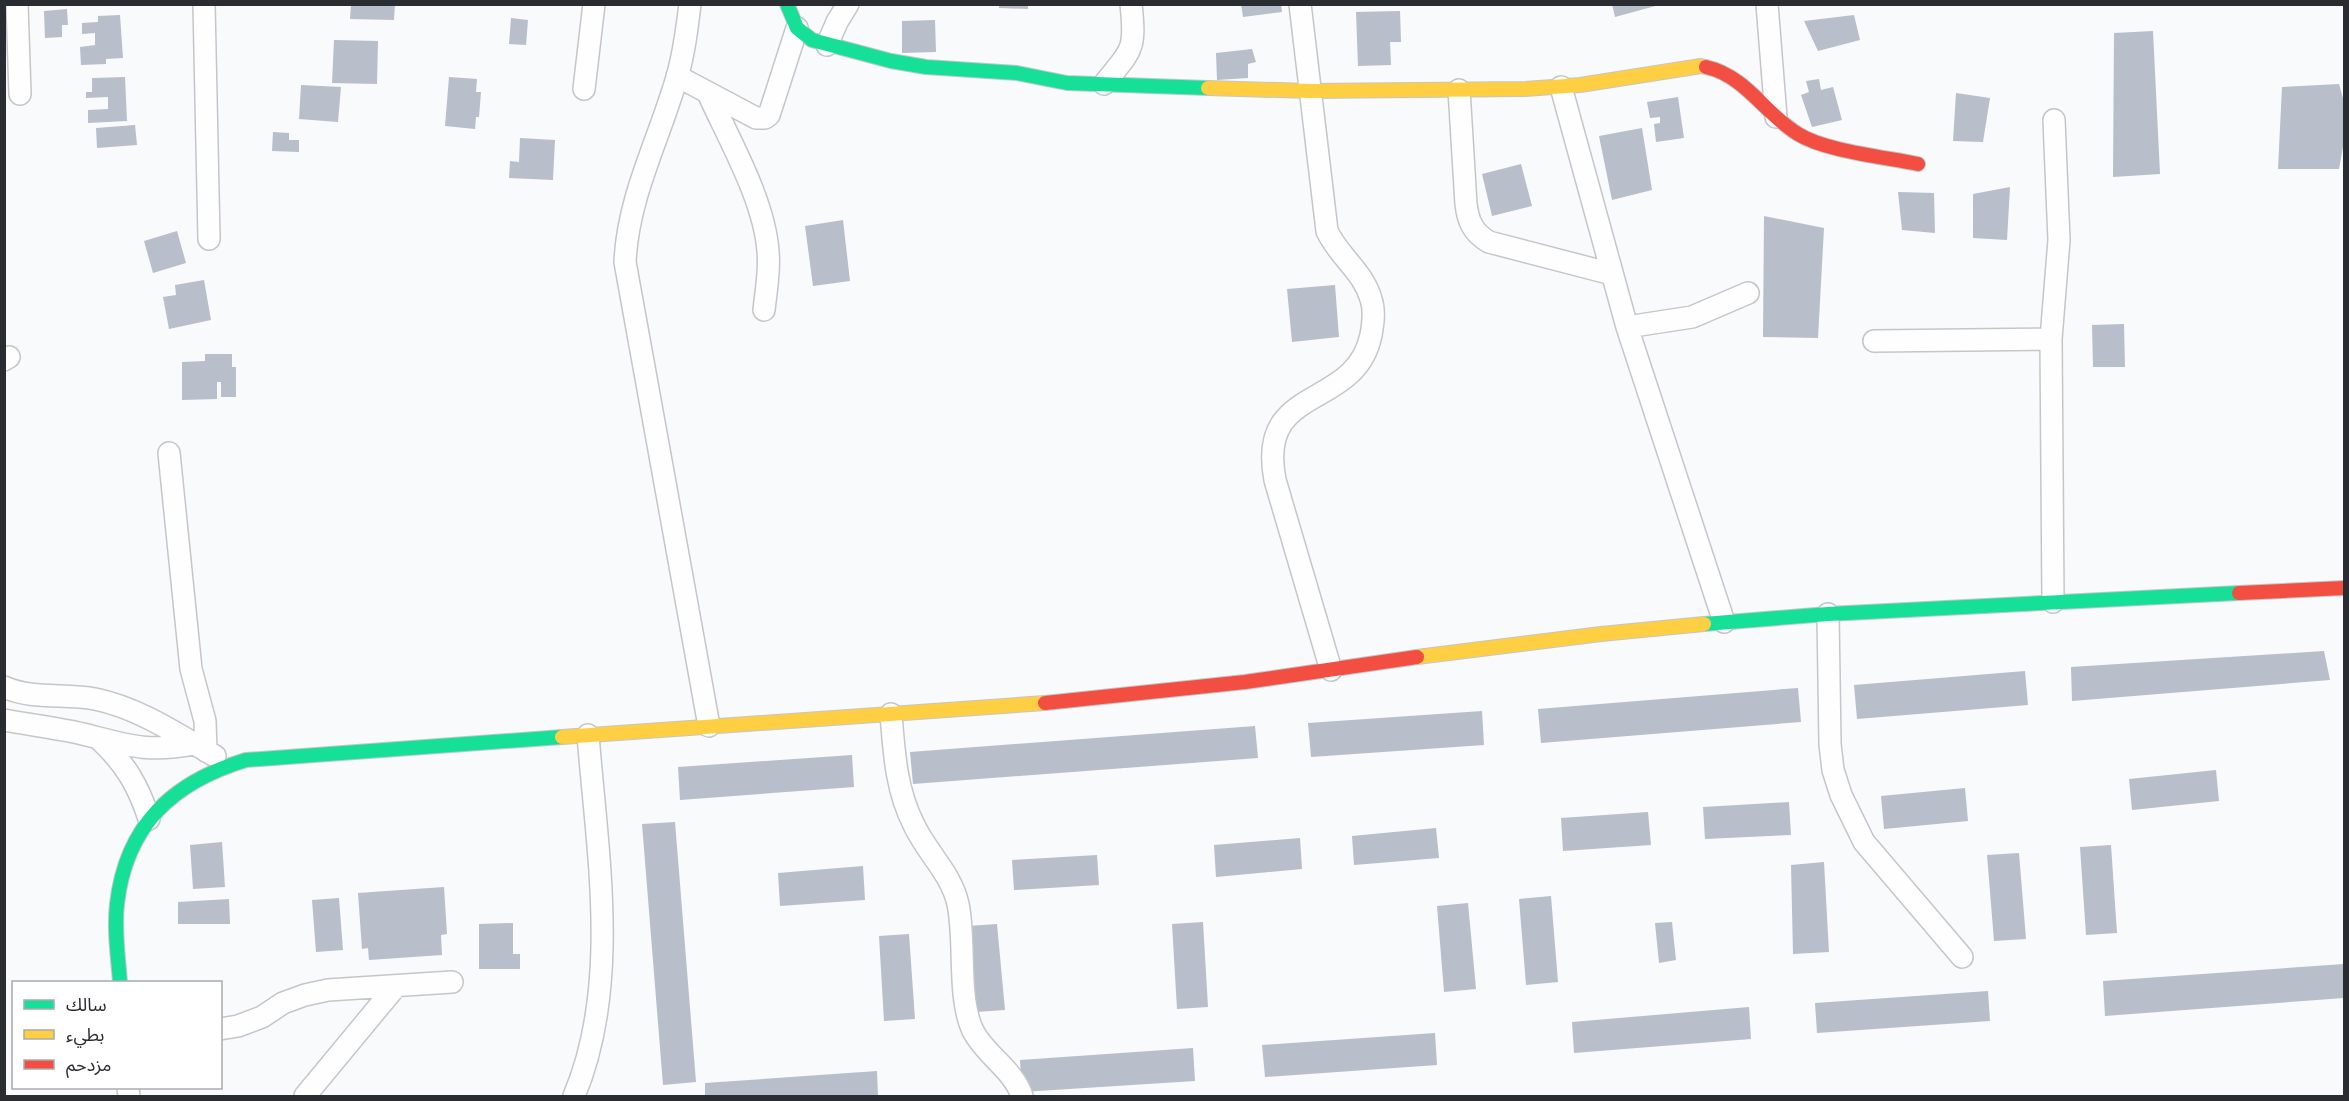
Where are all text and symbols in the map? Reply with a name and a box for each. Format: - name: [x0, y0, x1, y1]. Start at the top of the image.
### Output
- legend: [12, 981, 222, 1089]
- text: سالك: [66, 995, 107, 1015]
- text: بطيء: [66, 1025, 104, 1048]
- text: مزدحم: [66, 1055, 111, 1078]

